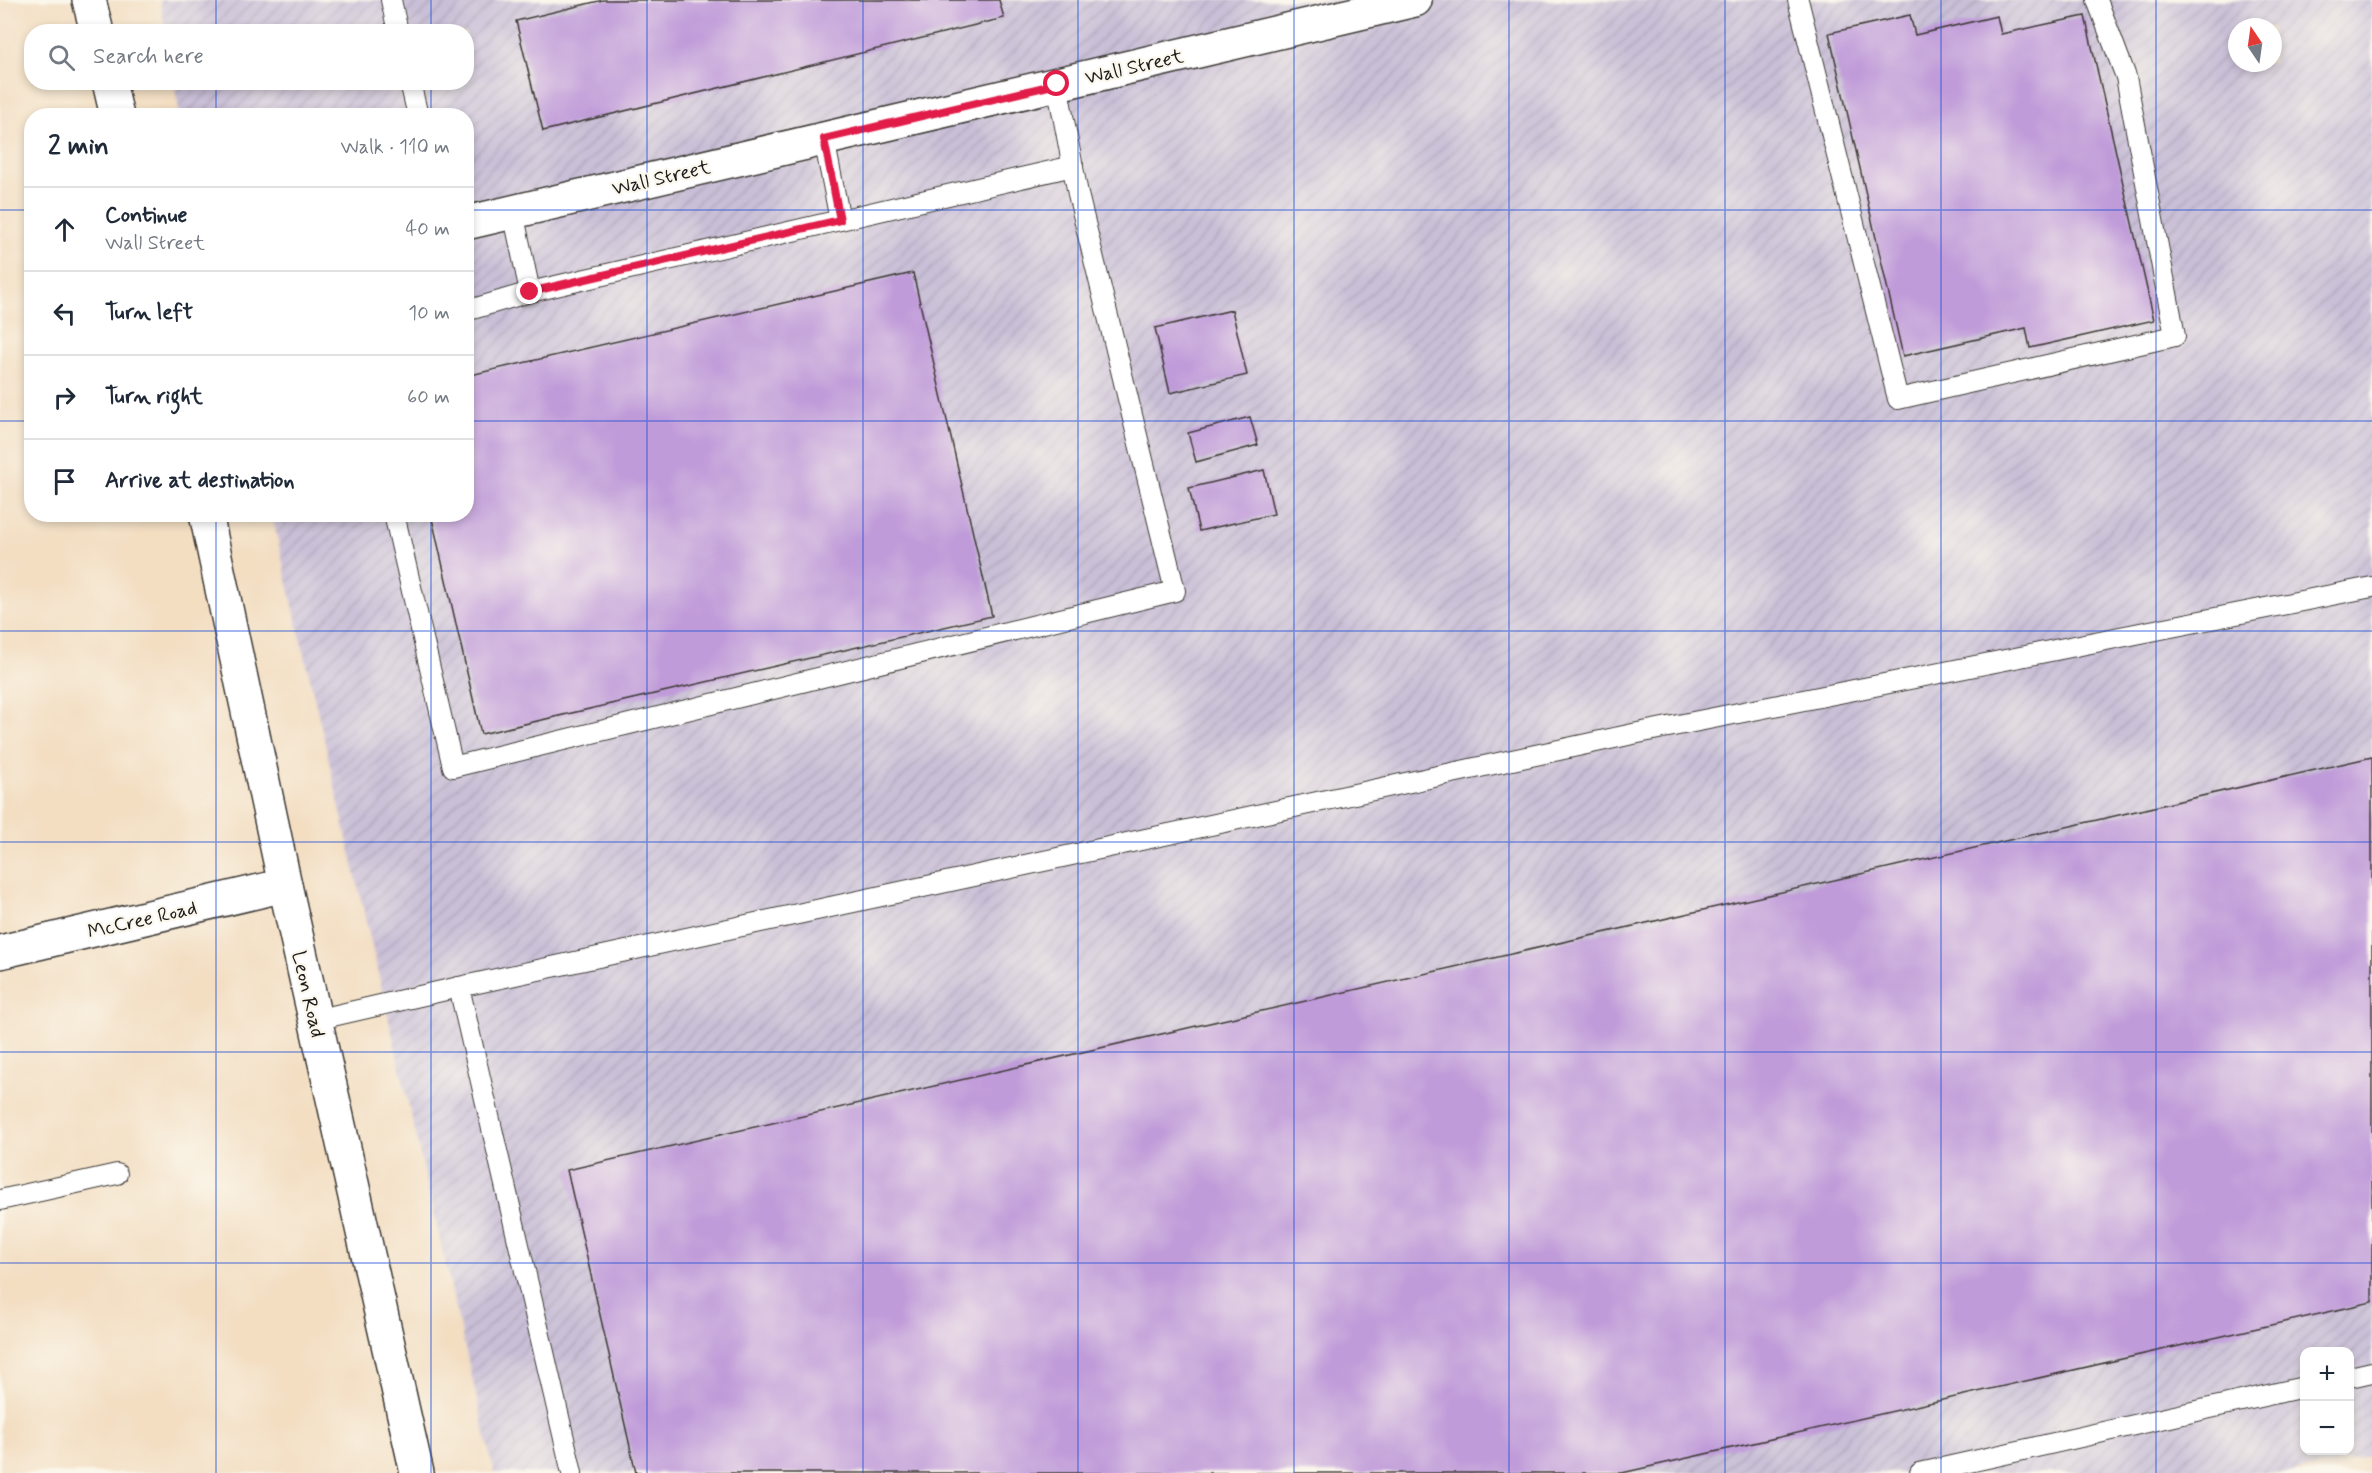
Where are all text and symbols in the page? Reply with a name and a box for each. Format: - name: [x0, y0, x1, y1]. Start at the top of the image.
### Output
- north arrow: [2228, 18, 2282, 72]
- search box: [24, 24, 474, 90]
- icon: search: [45, 41, 78, 74]
- text: Search here: [93, 43, 204, 71]
- street label: Wall Street: [1083, 43, 1186, 92]
- route start: [1043, 70, 1069, 96]
- text: 2 min: [48, 130, 109, 164]
- text: Walk · 110 m: [341, 134, 450, 161]
- street label: Wall Street: [610, 154, 713, 203]
- text: Continue: [105, 202, 187, 230]
- icon: ahead: [48, 213, 81, 246]
- text: 40 m: [406, 216, 450, 243]
- text: Wall Street: [105, 230, 205, 257]
- route end: [516, 278, 542, 304]
- icon: left: [48, 297, 81, 330]
- text: Turn left: [105, 299, 193, 327]
- text: 10 m: [408, 300, 450, 327]
- icon: right: [48, 381, 81, 414]
- text: Turn right: [105, 383, 203, 411]
- text: 60 m: [407, 384, 450, 411]
- icon: arrive: [48, 465, 81, 498]
- text: Arrive at destination: [105, 467, 295, 495]
- street label: McCree Road: [85, 895, 200, 946]
- street label: Leon Road: [284, 948, 331, 1040]
- map controls: [2300, 1347, 2354, 1455]
- button: +: [2300, 1347, 2354, 1401]
- button: −: [2300, 1401, 2354, 1455]

